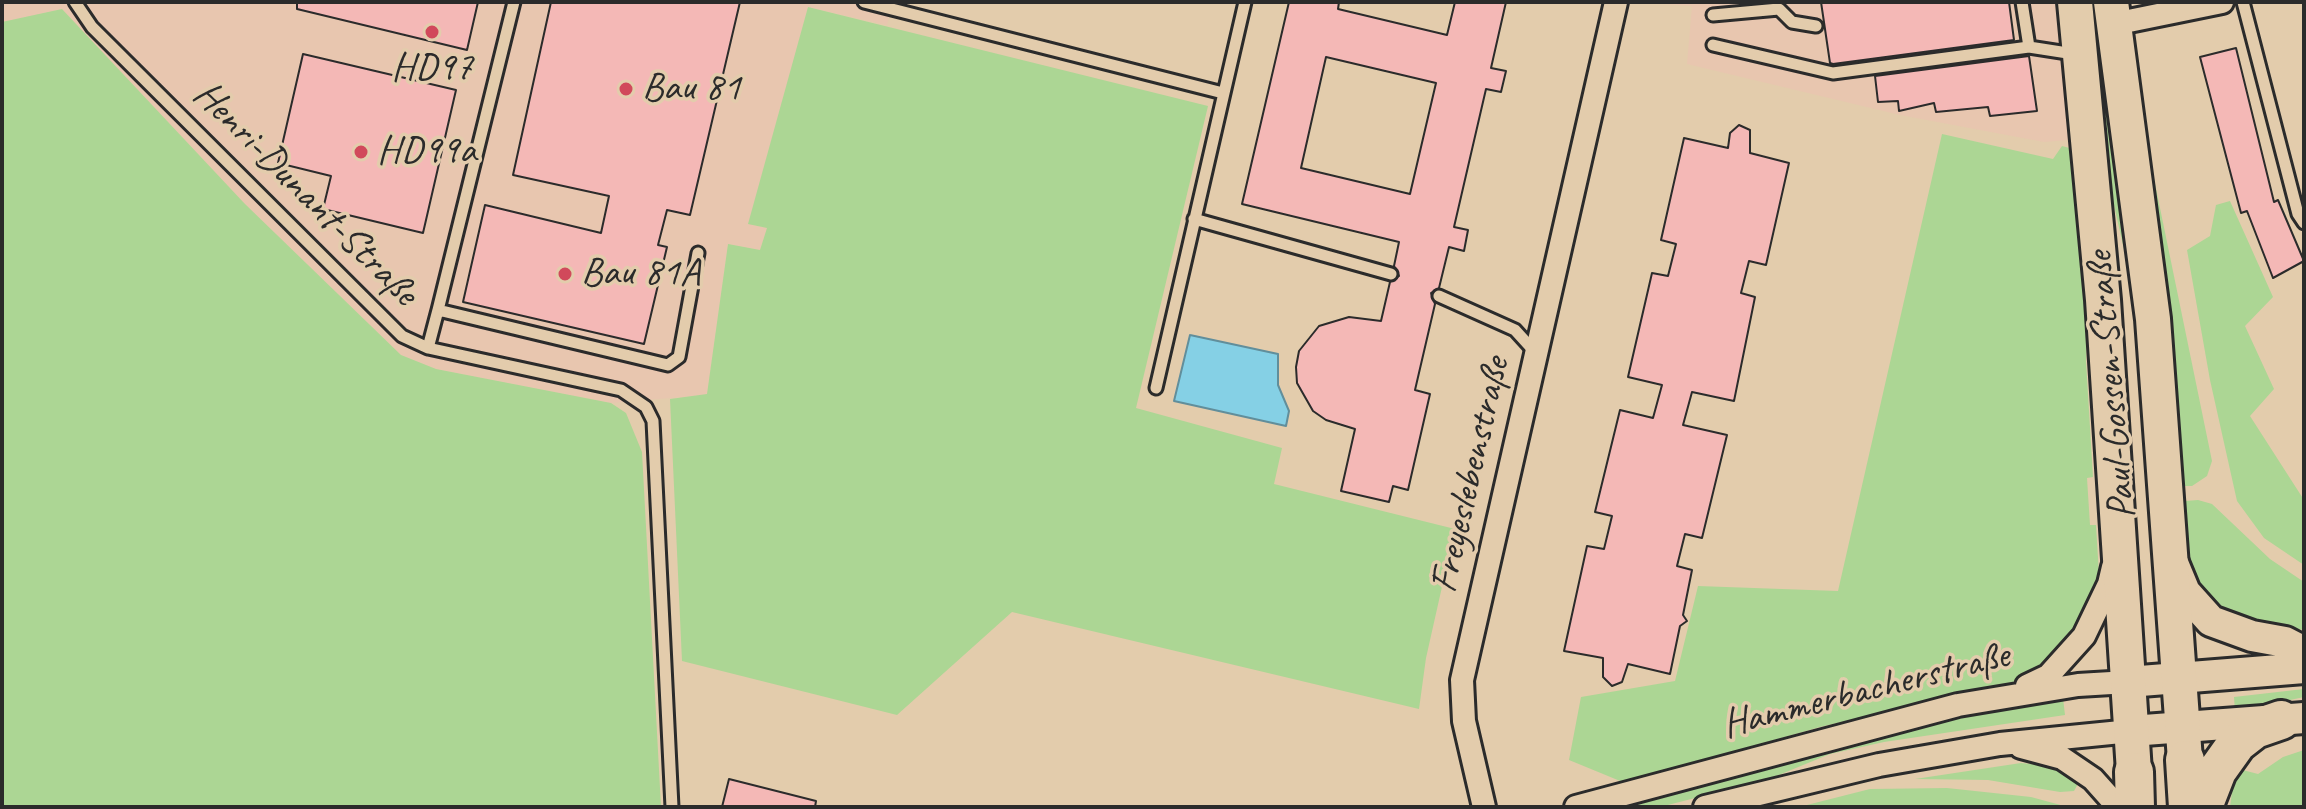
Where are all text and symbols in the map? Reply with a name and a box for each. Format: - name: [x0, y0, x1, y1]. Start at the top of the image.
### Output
- marker: HD97: [423, 23, 441, 41]
- place label: HD97: [391, 45, 473, 93]
- place label: Bau 81: [642, 65, 741, 113]
- street label: Henri-Dunant-Straße: [182, 71, 428, 317]
- marker: Bau 81: [617, 80, 635, 98]
- place label: HD99a: [377, 128, 476, 176]
- marker: HD99a: [352, 143, 370, 161]
- street label: Paul-Gossen-Straße: [2076, 249, 2148, 521]
- place label: Bau 81A: [581, 250, 700, 298]
- marker: Bau 81A: [556, 265, 574, 283]
- street label: Freyeslebenstraße: [1421, 353, 1521, 597]
- street label: Hammerbacherstraße: [1718, 632, 2014, 750]

